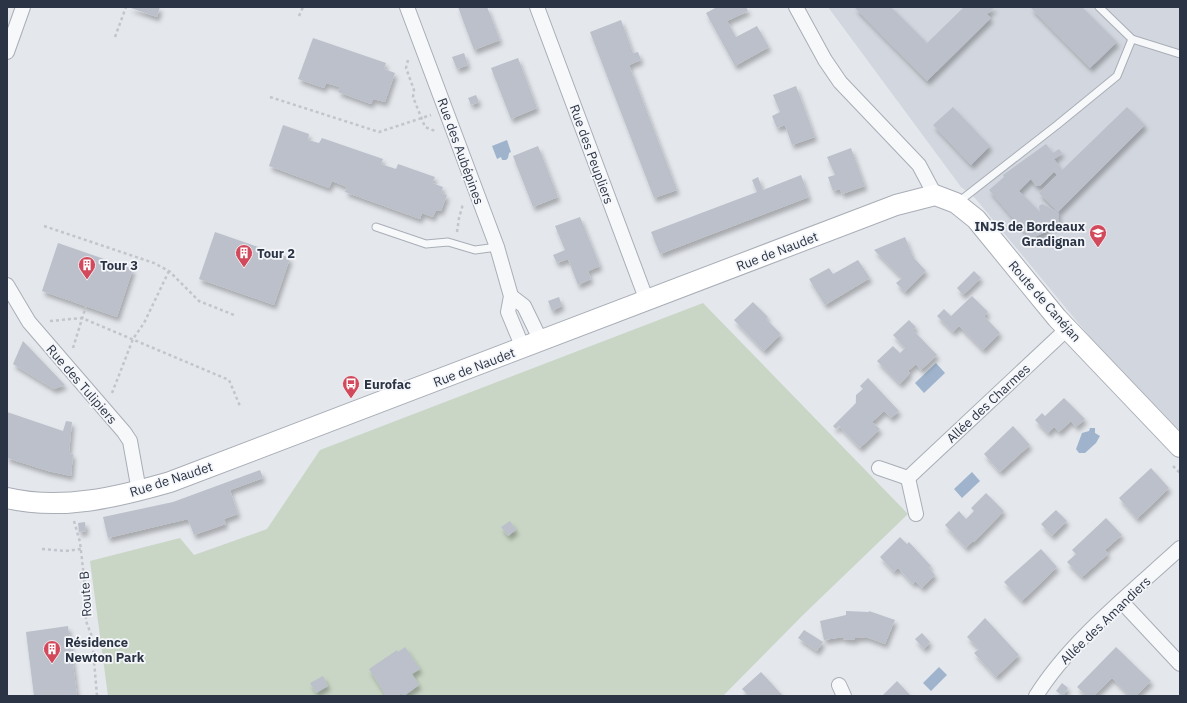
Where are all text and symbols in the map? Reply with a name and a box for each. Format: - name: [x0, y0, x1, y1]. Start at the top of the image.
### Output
- street label: Rue des Aubépines: [433, 96, 488, 207]
- street label: Rue des Peupliers: [566, 102, 617, 206]
- place label: INJS de Bordeaux Gradignan: [974, 218, 1086, 250]
- school or university icon: INJS de Bordeaux Gradignan: [1088, 223, 1108, 248]
- street label: Rue de Naudet: [734, 228, 821, 275]
- building icon: Tour 2: [234, 243, 254, 268]
- place label: Tour 2: [257, 245, 295, 262]
- building icon: Tour 3: [77, 255, 97, 280]
- place label: Tour 3: [100, 257, 138, 274]
- street label: Route de Canéjan: [1005, 257, 1085, 346]
- street label: Rue des Tulipiers: [42, 341, 121, 428]
- street label: Rue de Naudet: [431, 344, 518, 391]
- street label: Allée des Charmes: [943, 360, 1034, 447]
- bus stop icon: Eurofac: [341, 374, 361, 399]
- place label: Eurofac: [364, 376, 411, 393]
- street label: Rue de Naudet: [127, 458, 215, 501]
- street label: Route B: [75, 570, 96, 618]
- street label: Allée des Amandiers: [1056, 573, 1154, 668]
- place label: Résidence Newton Park: [65, 634, 145, 666]
- building icon: Résidence Newton Park: [42, 639, 62, 664]

